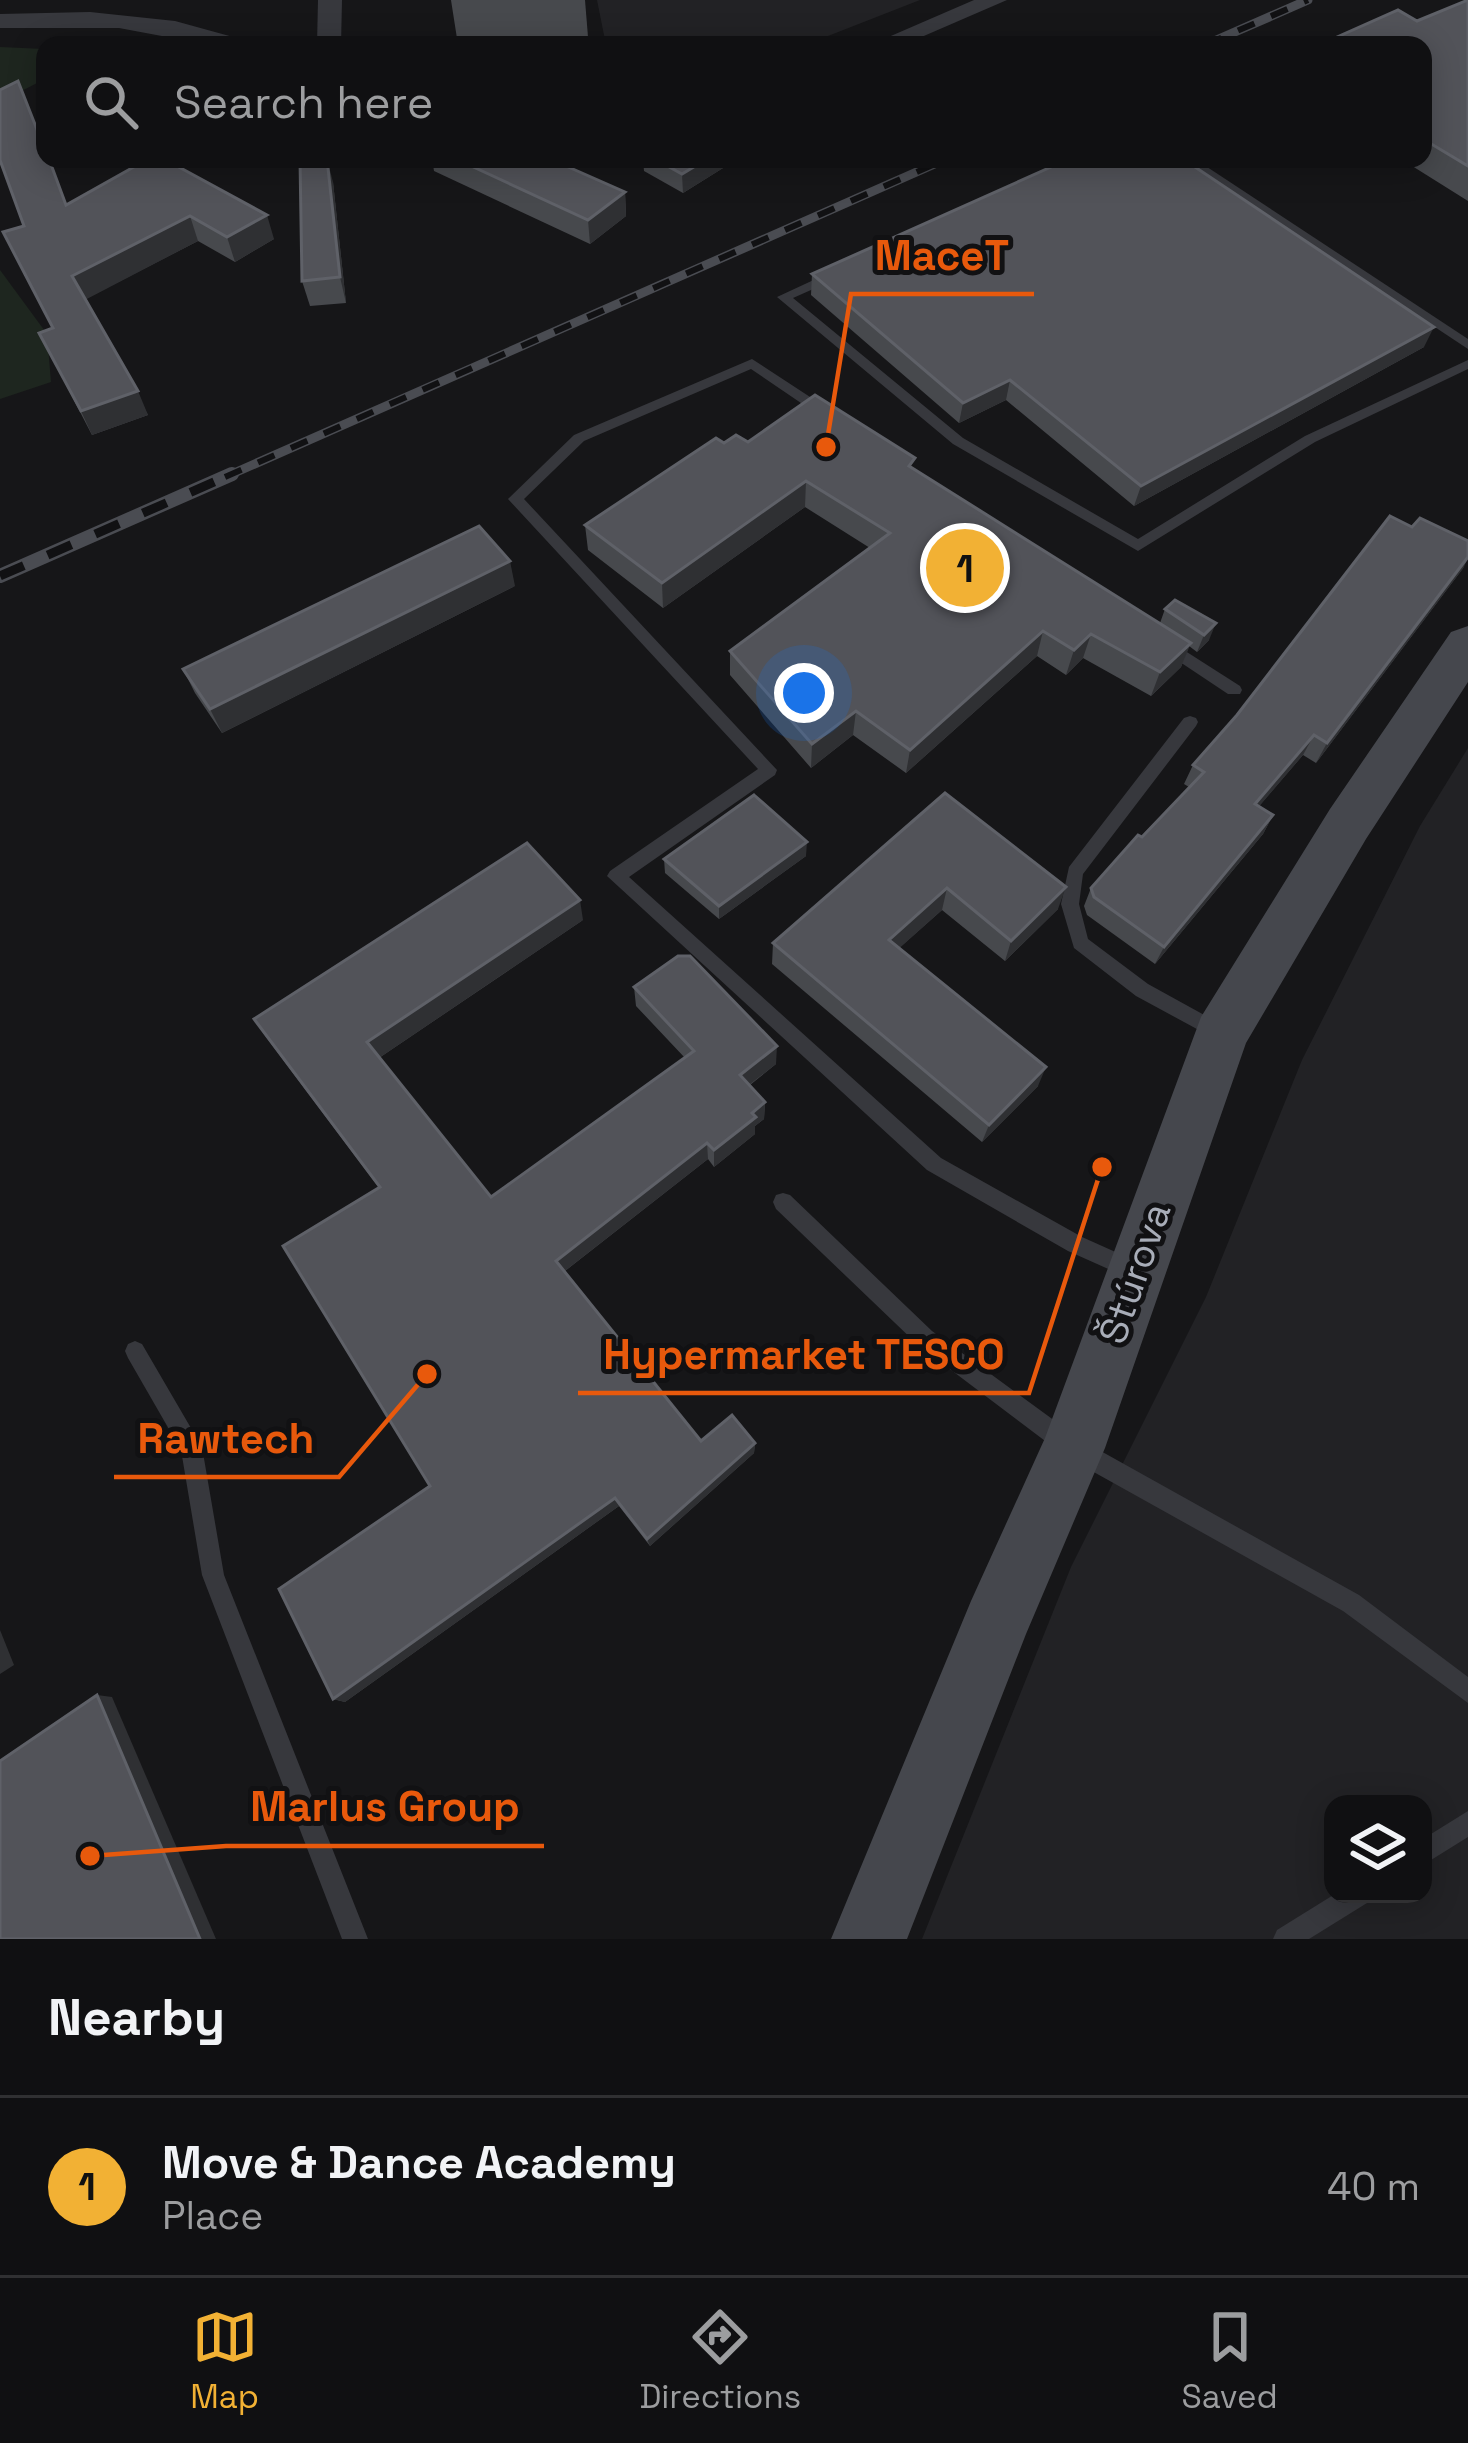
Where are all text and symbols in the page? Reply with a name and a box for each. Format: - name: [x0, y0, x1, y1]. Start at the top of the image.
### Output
- search box: [36, 36, 1432, 168]
- icon: search: [78, 69, 144, 135]
- text: Search here: [174, 74, 433, 131]
- callout: MaceT: [851, 216, 1034, 294]
- text: MaceT: [875, 229, 1009, 282]
- pin: 1: [926, 523, 1004, 613]
- your location: [774, 663, 834, 723]
- street label: Štúrova: [1088, 1196, 1181, 1350]
- callout: Hypermarket TESCO: [578, 1315, 1029, 1393]
- text: Hypermarket TESCO: [603, 1328, 1005, 1381]
- callout: Rawtech: [114, 1399, 339, 1477]
- text: Rawtech: [138, 1412, 314, 1465]
- callout: Marlus Group: [226, 1768, 544, 1846]
- text: Marlus Group: [250, 1780, 520, 1833]
- map controls: [1324, 1795, 1432, 1903]
- button: layers: [1324, 1795, 1432, 1903]
- text: Nearby: [48, 1985, 225, 2050]
- text: Move & Dance Academy: [162, 2134, 676, 2191]
- text: 1: [78, 2162, 96, 2211]
- text: 40 m: [1327, 2162, 1420, 2211]
- text: Place: [162, 2191, 263, 2240]
- tab: Map: [190, 2304, 259, 2418]
- tab: Directions: [639, 2304, 801, 2418]
- tab: Saved: [1182, 2304, 1278, 2418]

